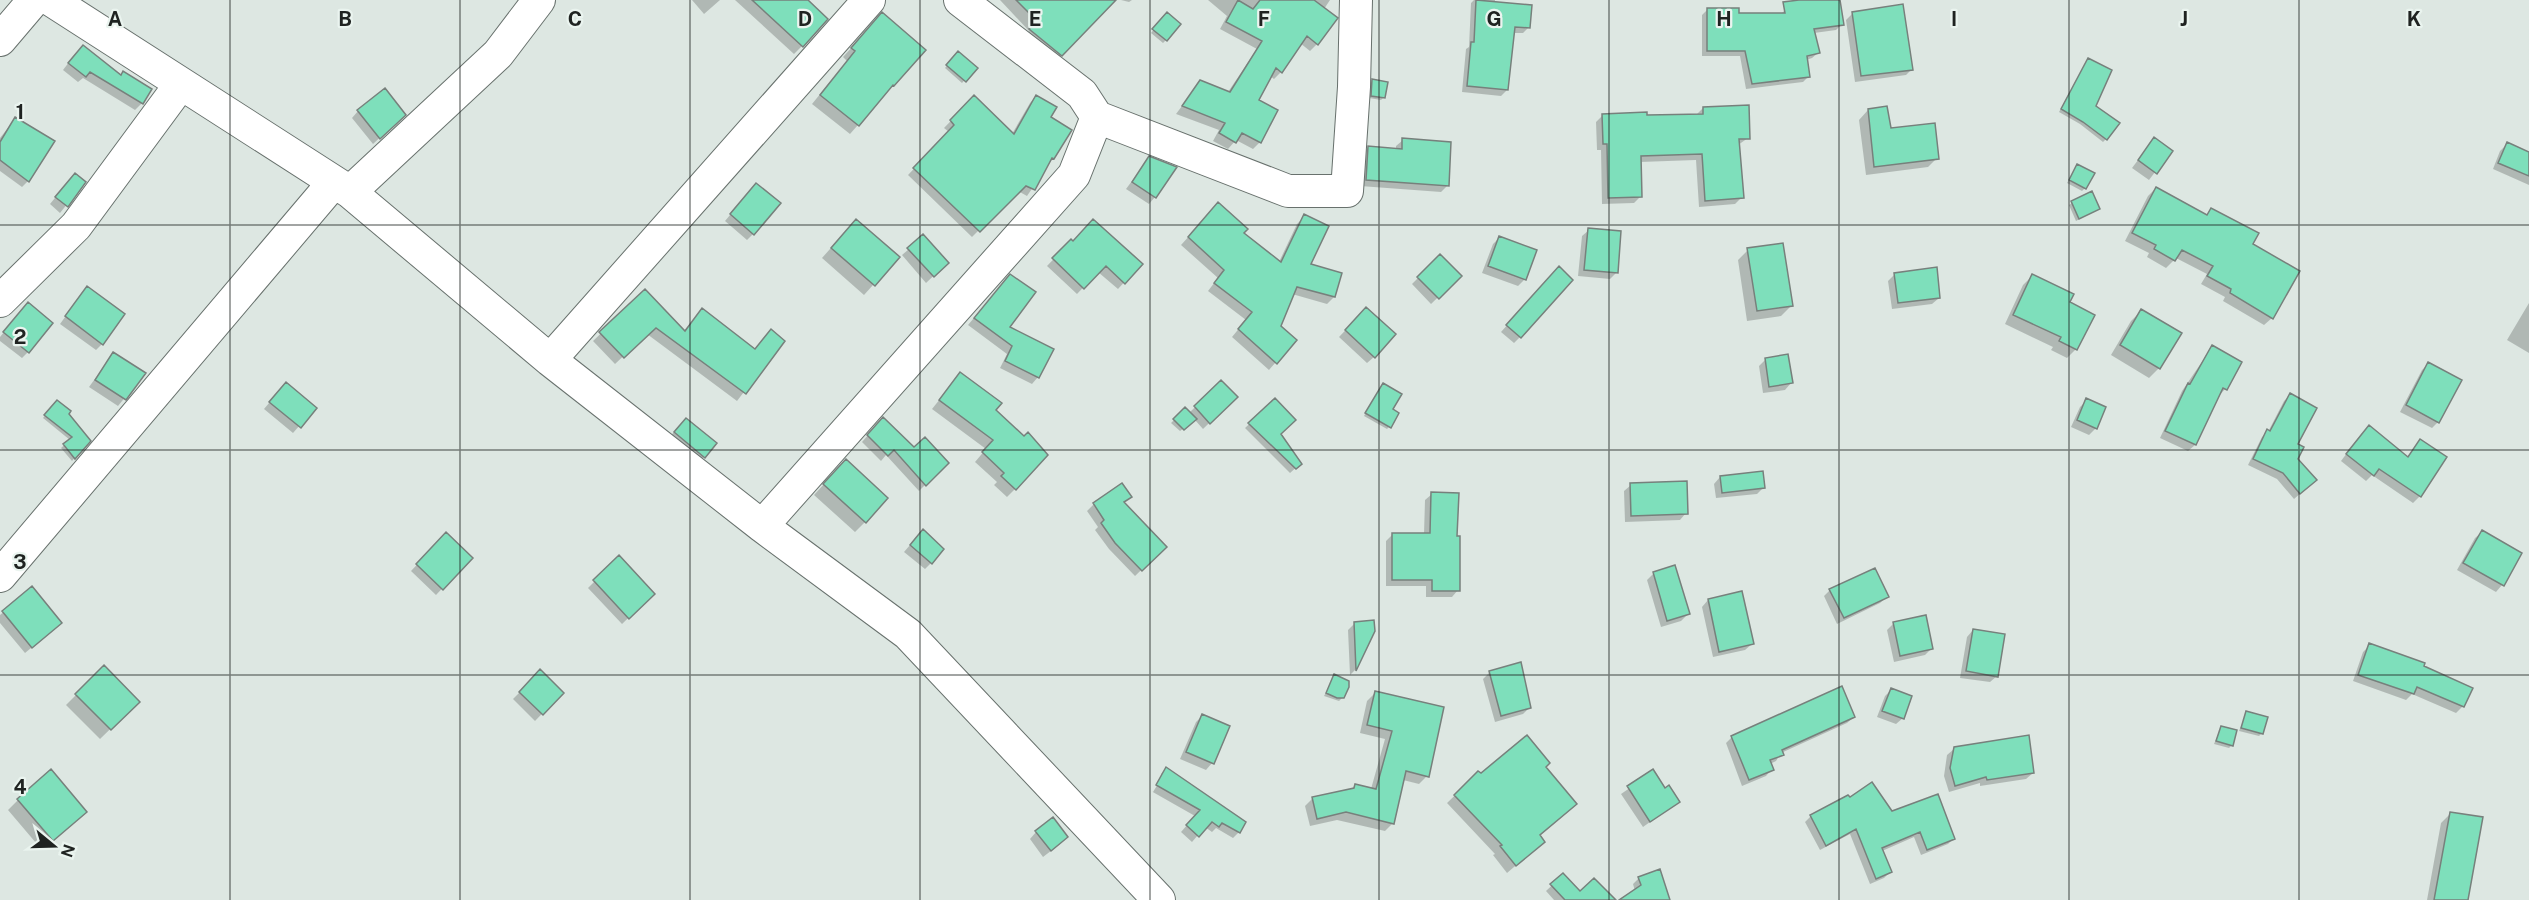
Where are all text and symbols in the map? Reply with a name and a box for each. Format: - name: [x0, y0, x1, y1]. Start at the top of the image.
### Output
- text: A: [108, 7, 122, 31]
- text: B: [338, 7, 352, 31]
- text: C: [568, 7, 582, 31]
- text: D: [798, 7, 812, 31]
- text: E: [1029, 7, 1041, 31]
- text: F: [1258, 7, 1270, 31]
- text: G: [1486, 7, 1502, 31]
- text: H: [1716, 7, 1732, 31]
- text: I: [1951, 7, 1957, 31]
- text: J: [2180, 7, 2188, 31]
- text: K: [2407, 7, 2421, 31]
- text: 1: [16, 100, 24, 124]
- text: 2: [14, 325, 26, 349]
- text: 3: [13, 550, 27, 574]
- text: 4: [13, 775, 27, 799]
- north arrow: [24, 816, 84, 876]
- text: N: [57, 842, 79, 860]

